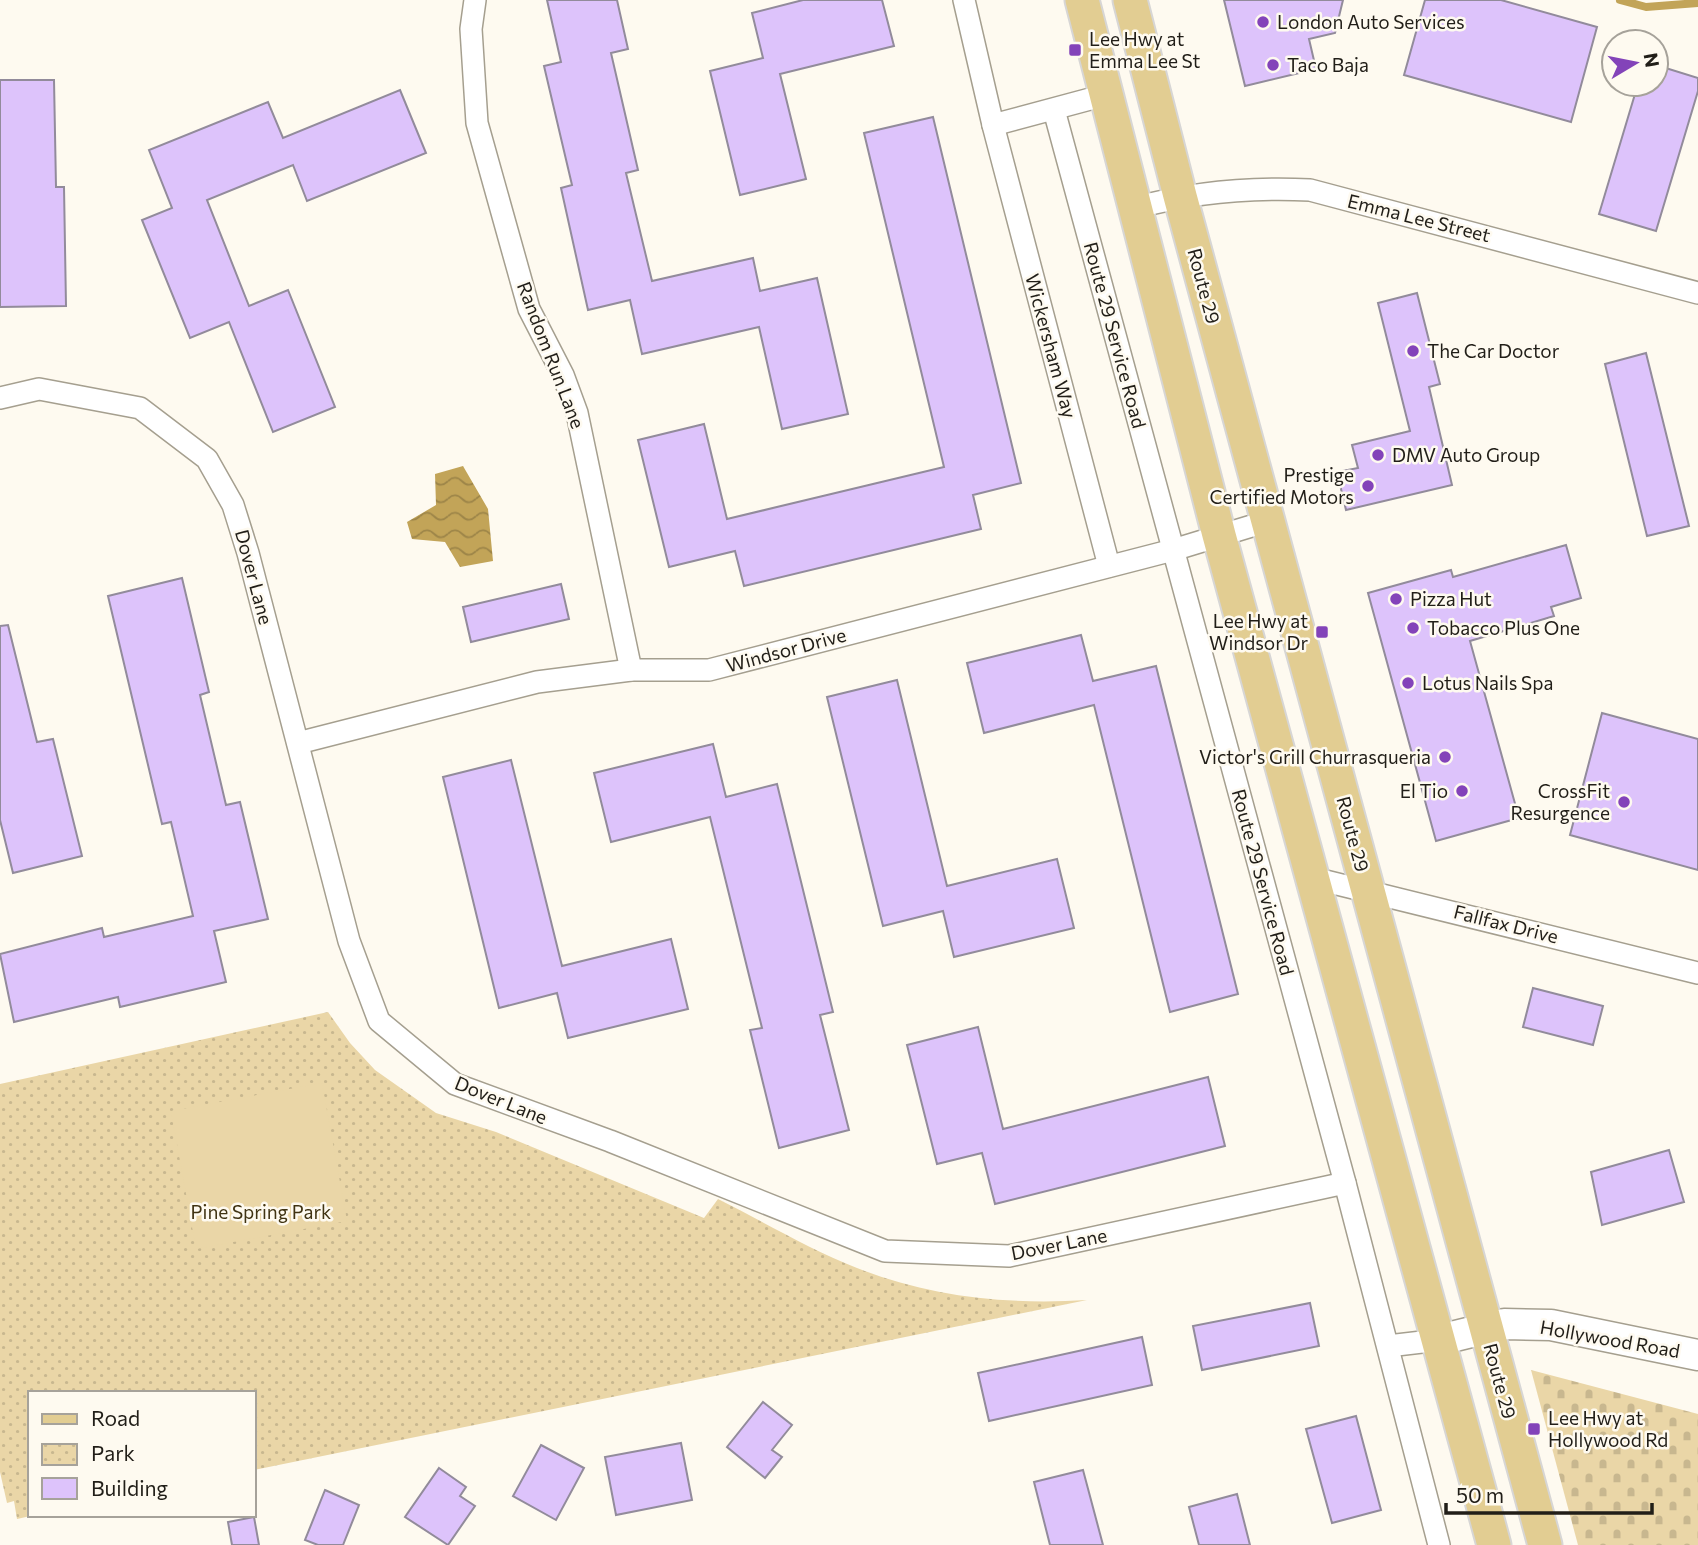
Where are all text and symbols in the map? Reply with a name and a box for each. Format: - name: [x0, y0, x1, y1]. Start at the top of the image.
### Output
- place label: London Auto Services: [1277, 10, 1465, 33]
- marker: London Auto Services: [1255, 14, 1271, 30]
- place label: Lee Hwy at Emma Lee St: [1089, 27, 1201, 72]
- north arrow: [1600, 28, 1670, 98]
- marker: Lee Hwy at Emma Lee St: [1067, 42, 1083, 58]
- text: N: [1640, 51, 1665, 69]
- place label: Taco Baja: [1287, 53, 1369, 76]
- marker: Taco Baja: [1265, 57, 1281, 73]
- street label: Emma Lee Street: [1345, 189, 1493, 246]
- street label: Route 29 Service Road: [1080, 239, 1151, 431]
- street label: Route 29: [1183, 246, 1226, 326]
- street label: Wickersham Way: [1021, 271, 1082, 421]
- street label: Random Run Lane: [513, 278, 590, 432]
- place label: The Car Doctor: [1427, 339, 1560, 362]
- marker: The Car Doctor: [1405, 343, 1421, 359]
- place label: DMV Auto Group: [1392, 443, 1540, 466]
- marker: DMV Auto Group: [1370, 447, 1386, 463]
- place label: Prestige Certified Motors: [1209, 463, 1354, 508]
- marker: Prestige Certified Motors: [1360, 478, 1376, 494]
- street label: Dover Lane: [231, 527, 278, 627]
- place label: Pizza Hut: [1410, 587, 1492, 610]
- marker: Pizza Hut: [1388, 591, 1404, 607]
- place label: Lee Hwy at Windsor Dr: [1209, 609, 1308, 654]
- place label: Tobacco Plus One: [1427, 616, 1580, 639]
- marker: Tobacco Plus One: [1405, 620, 1421, 636]
- street label: Windsor Drive: [723, 622, 848, 677]
- marker: Lee Hwy at Windsor Dr: [1314, 624, 1330, 640]
- place label: Lotus Nails Spa: [1422, 671, 1553, 694]
- marker: Lotus Nails Spa: [1400, 675, 1416, 691]
- place label: Victor's Grill Churrasqueria: [1199, 745, 1431, 768]
- marker: Victor's Grill Churrasqueria: [1437, 749, 1453, 765]
- place label: El Tio: [1400, 779, 1448, 802]
- place label: CrossFit Resurgence: [1511, 779, 1610, 824]
- marker: El Tio: [1454, 783, 1470, 799]
- street label: Route 29 Service Road: [1228, 786, 1299, 978]
- street label: Route 29: [1332, 794, 1375, 874]
- marker: CrossFit Resurgence: [1616, 794, 1632, 810]
- street label: Fallfax Drive: [1451, 899, 1561, 948]
- street label: Dover Lane: [452, 1071, 551, 1128]
- park label: Pine Spring Park: [191, 1200, 331, 1223]
- street label: Dover Lane: [1009, 1223, 1109, 1264]
- street label: Hollywood Road: [1538, 1315, 1682, 1362]
- street label: Route 29: [1479, 1341, 1522, 1421]
- legend: [28, 1391, 256, 1517]
- text: Road: [91, 1405, 140, 1430]
- place label: Lee Hwy at Hollywood Rd: [1548, 1406, 1668, 1451]
- marker: Lee Hwy at Hollywood Rd: [1526, 1421, 1542, 1437]
- text: Park: [91, 1440, 135, 1465]
- scale bar: [1446, 1472, 1652, 1516]
- text: Building: [91, 1475, 168, 1500]
- text: 50 m: [1456, 1482, 1504, 1507]

